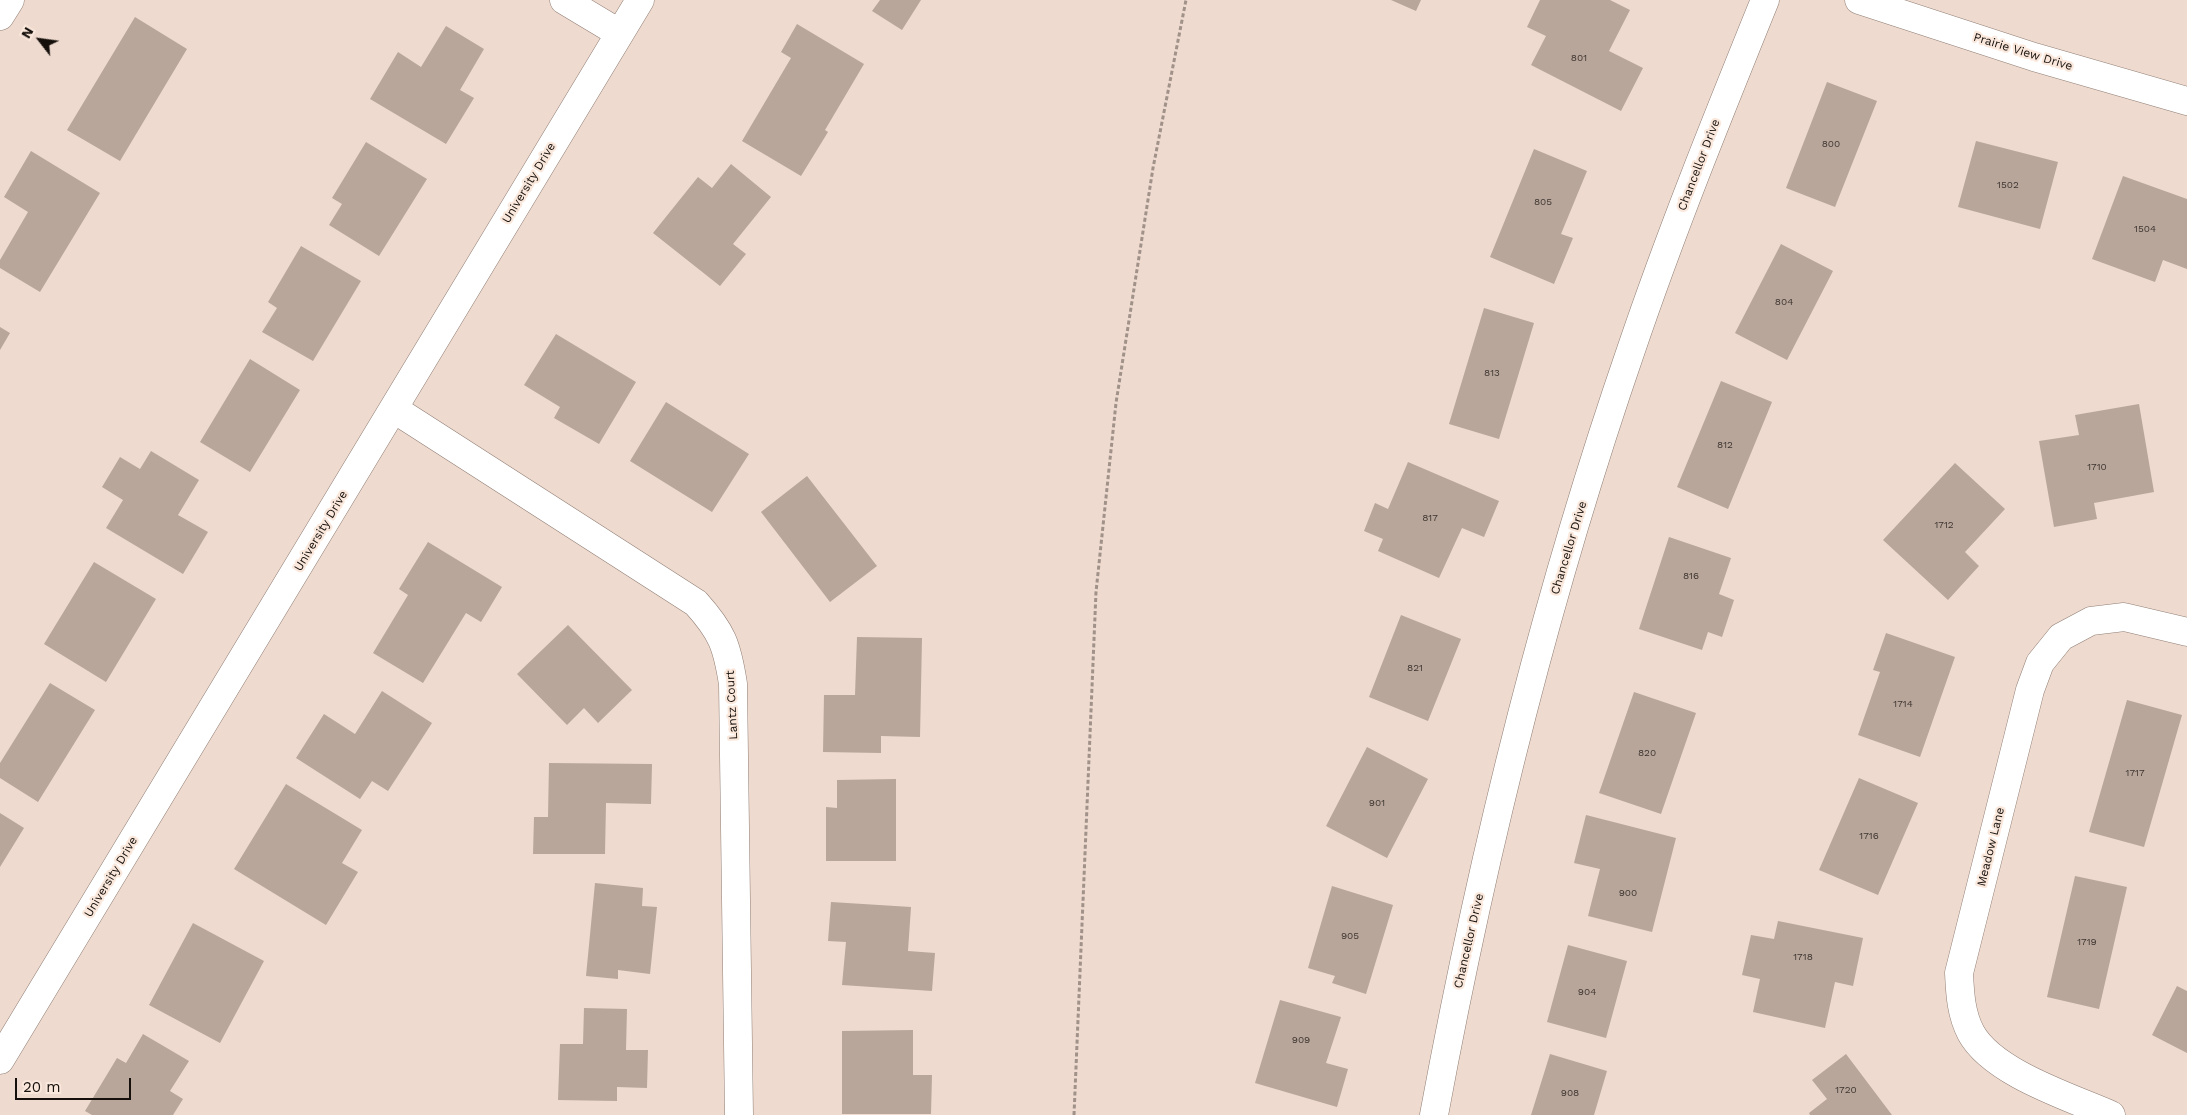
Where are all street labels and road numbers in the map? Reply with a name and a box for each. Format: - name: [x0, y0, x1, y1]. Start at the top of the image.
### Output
- street label: Prairie View Drive: [1972, 30, 2074, 74]
- street label: Chancellor Drive: [1675, 117, 1723, 213]
- street label: University Drive: [499, 140, 559, 226]
- street label: University Drive: [291, 488, 351, 574]
- street label: Chancellor Drive: [1548, 500, 1590, 596]
- street label: Lantz Court: [723, 670, 741, 740]
- street label: Meadow Lane: [1974, 806, 2008, 888]
- street label: University Drive: [81, 834, 141, 920]
- street label: Chancellor Drive: [1451, 892, 1487, 990]

